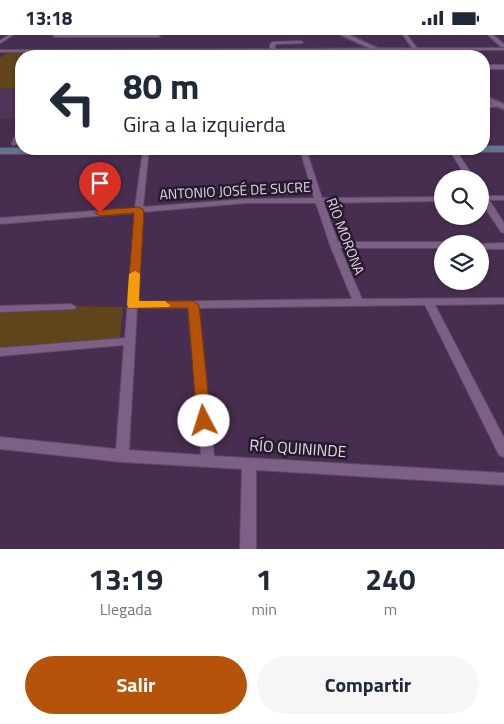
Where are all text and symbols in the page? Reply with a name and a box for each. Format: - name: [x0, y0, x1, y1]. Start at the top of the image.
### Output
- text: 13:18: [25, 3, 72, 32]
- text: 80 m: [123, 59, 199, 113]
- icon: left: [40, 70, 105, 135]
- text: Gira a la izquierda: [123, 107, 286, 141]
- pin: [79, 162, 121, 213]
- icon: arrive: [86, 169, 114, 197]
- map controls: [434, 170, 489, 290]
- button: search: [434, 170, 489, 225]
- street label: ANTONIO JOSÉ DE SUCRE: [159, 176, 311, 204]
- street label: RÍO MORONA: [322, 194, 371, 278]
- button: layers: [434, 235, 489, 290]
- position arrow: [177, 394, 229, 446]
- street label: RÍO QUININDE: [249, 433, 348, 463]
- text: 13:19: [88, 556, 163, 602]
- text: 1: [256, 556, 273, 602]
- text: 240: [365, 556, 416, 602]
- text: Llegada: [100, 597, 152, 621]
- text: min: [251, 597, 277, 621]
- text: m: [384, 597, 397, 621]
- button: Salir: [25, 656, 247, 714]
- button: Compartir: [257, 656, 479, 714]

